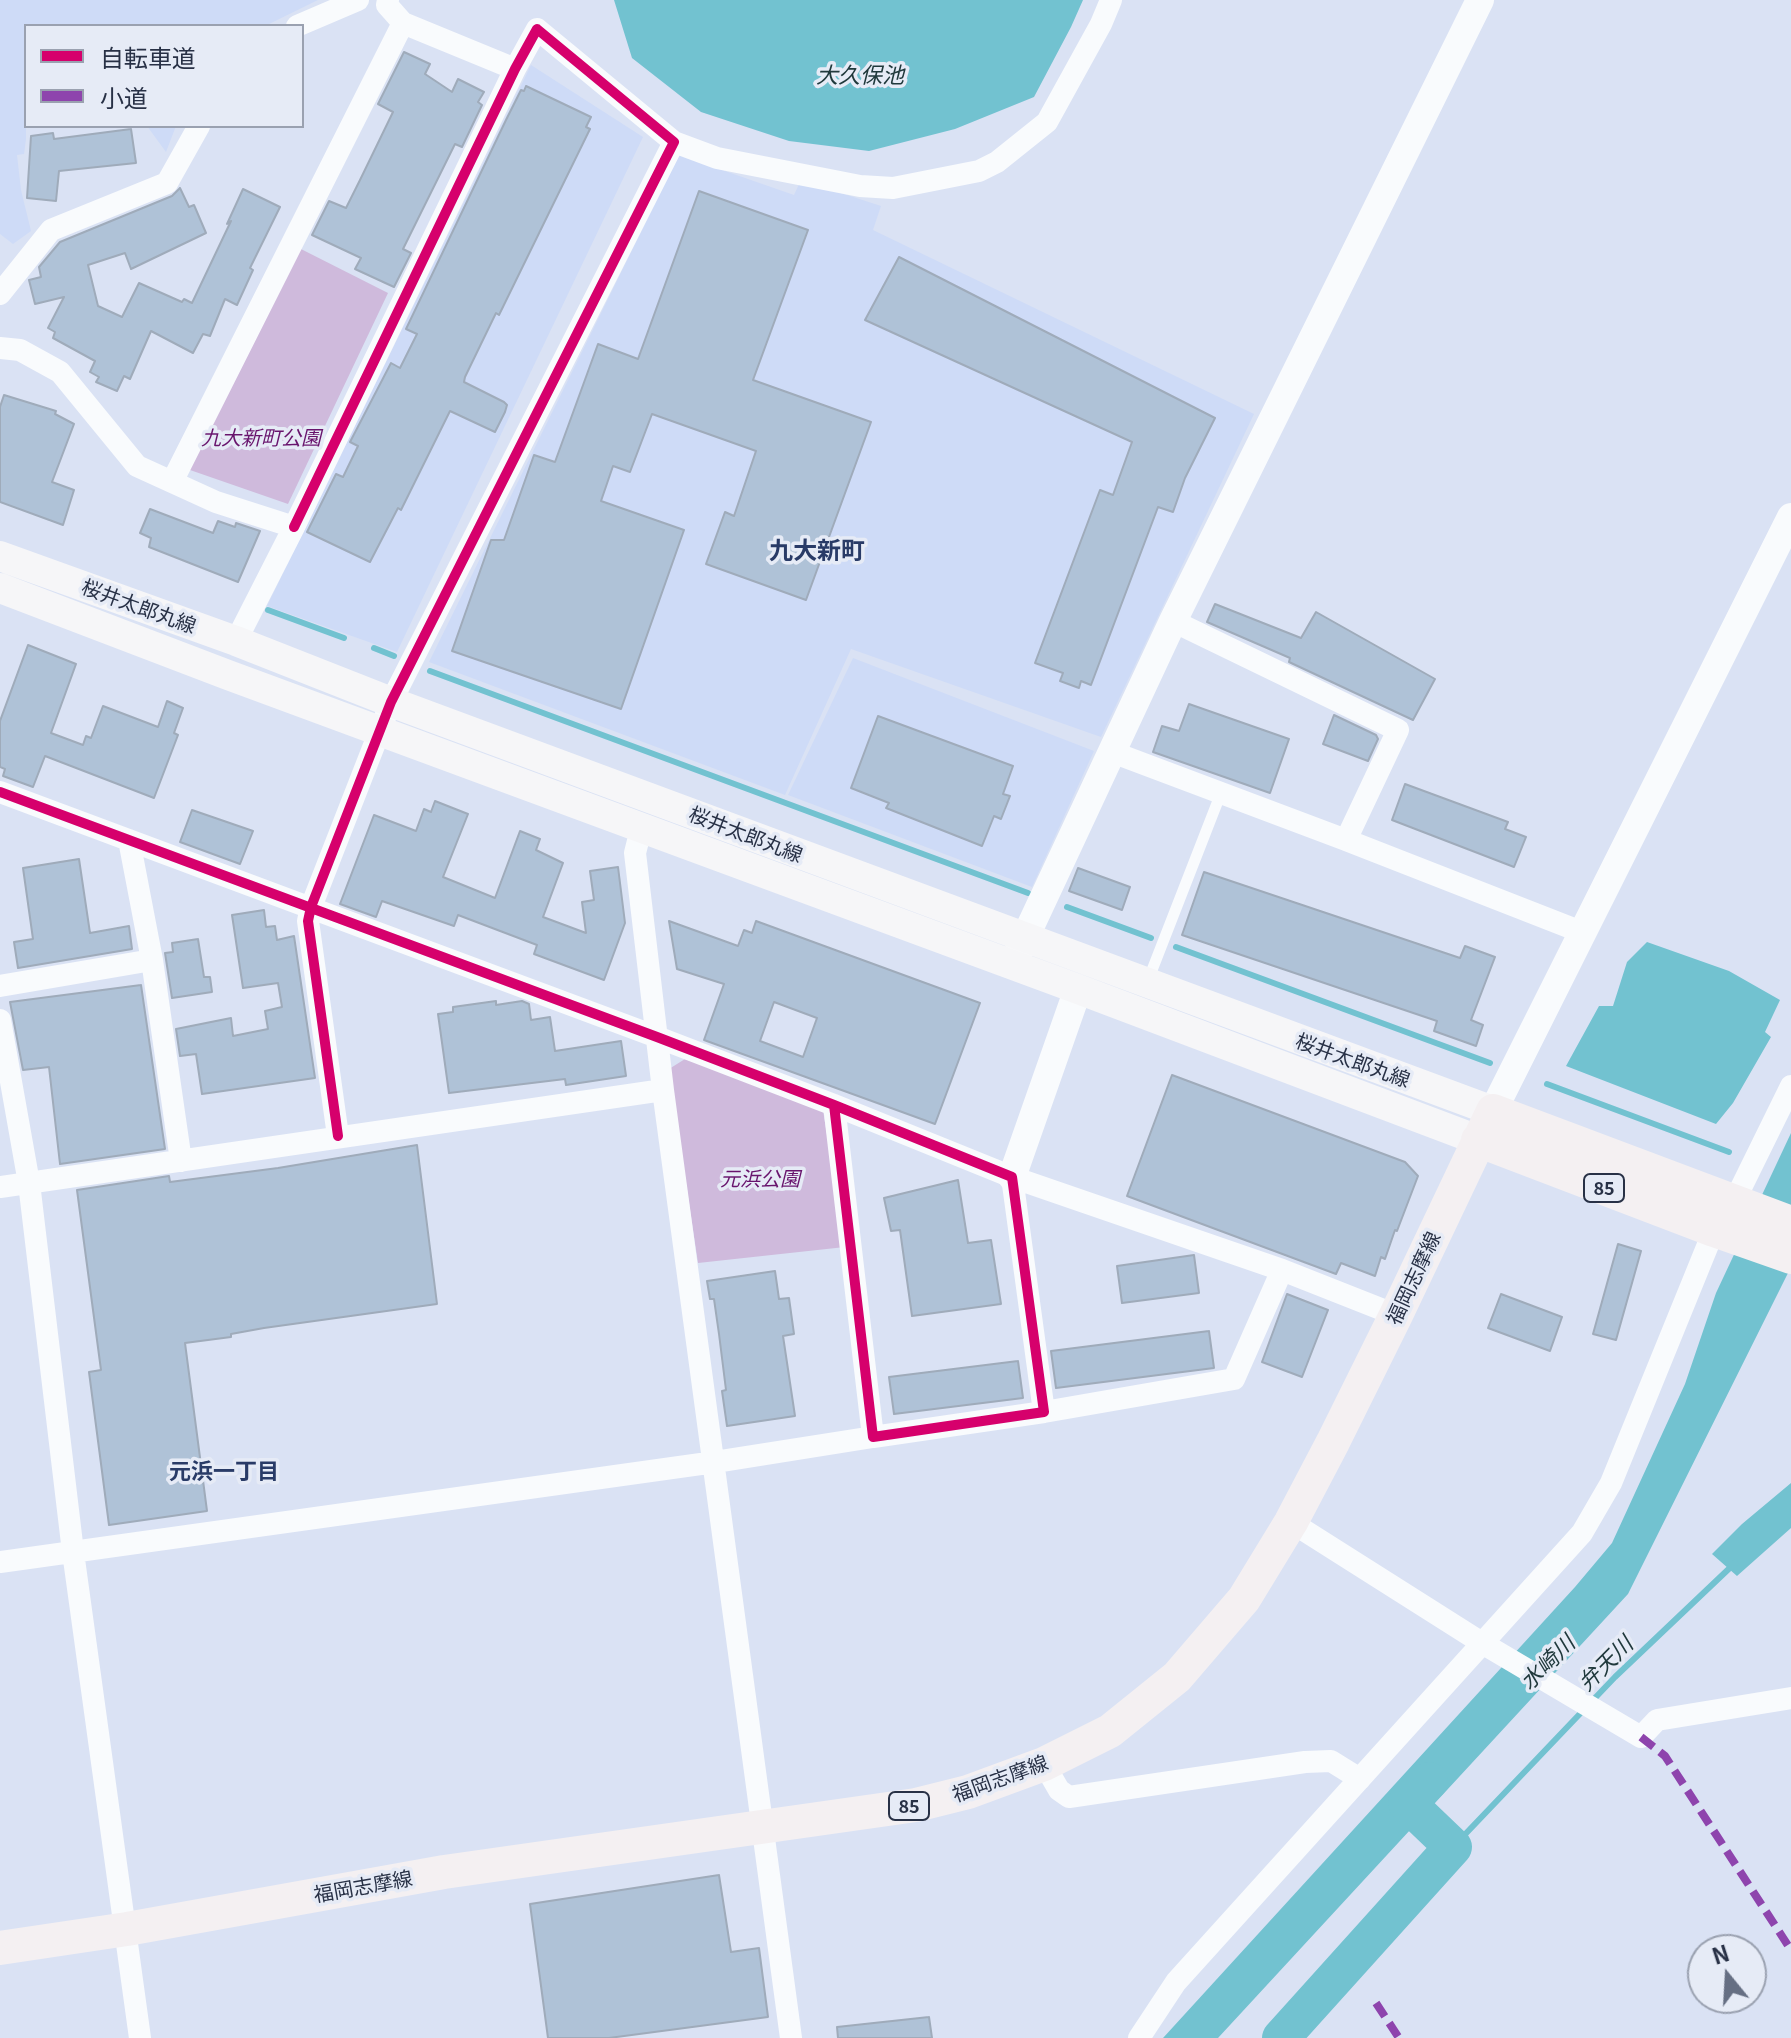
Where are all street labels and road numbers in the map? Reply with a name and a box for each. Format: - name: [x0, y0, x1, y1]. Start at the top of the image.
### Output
- street label: 桜井太郎丸線: [79, 574, 199, 638]
- street label: 桜井太郎丸線: [686, 801, 806, 867]
- street label: 桜井太郎丸線: [1293, 1028, 1413, 1092]
- road number: 85: [1584, 1174, 1624, 1202]
- street label: 福岡志摩線: [1381, 1228, 1445, 1328]
- street label: 福岡志摩線: [949, 1750, 1051, 1806]
- road number: 85: [889, 1792, 929, 1820]
- street label: 福岡志摩線: [312, 1865, 414, 1907]

